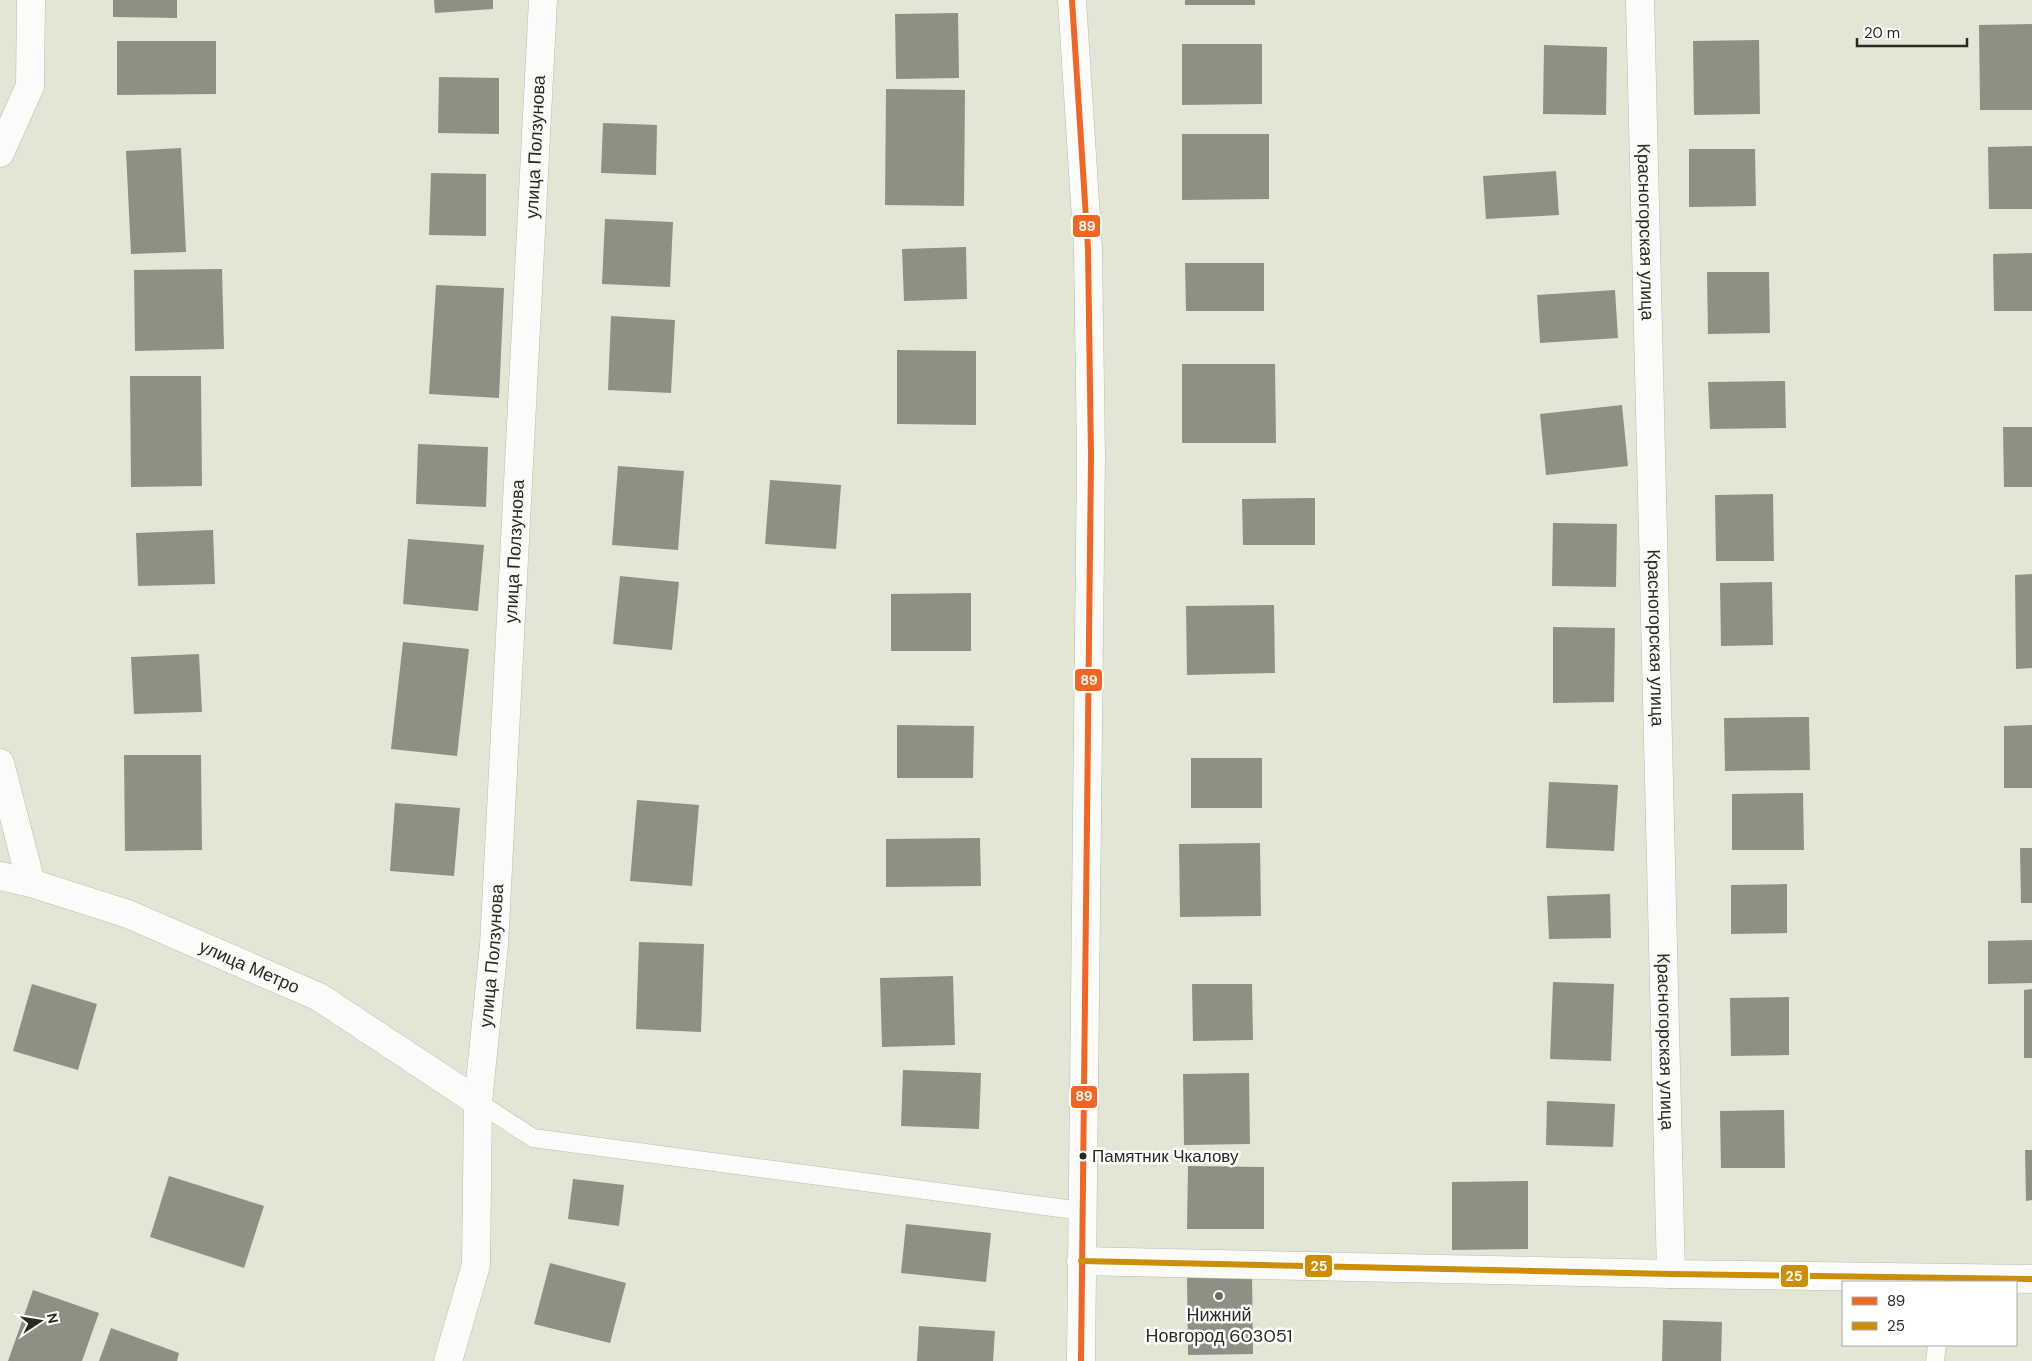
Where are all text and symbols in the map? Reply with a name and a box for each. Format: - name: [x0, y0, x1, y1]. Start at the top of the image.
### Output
- scale bar: [1857, 15, 1967, 47]
- text: 20 m: [1864, 23, 1900, 43]
- street label: улица Ползунова: [520, 73, 551, 219]
- street label: Красногорская улица: [1631, 143, 1660, 322]
- line badge: 89: [1072, 214, 1101, 238]
- text: 89: [1078, 217, 1096, 235]
- street label: улица Ползунова: [499, 478, 530, 624]
- street label: Красногорская улица: [1641, 549, 1670, 728]
- line badge: 89: [1074, 668, 1103, 692]
- text: 89: [1080, 671, 1098, 689]
- street label: улица Ползунова: [474, 882, 509, 1029]
- street label: улица Метро: [195, 934, 303, 999]
- street label: Красногорская улица: [1651, 953, 1680, 1131]
- line badge: 89: [1070, 1085, 1098, 1109]
- text: 89: [1075, 1087, 1093, 1105]
- place label: Памятник Чкалову: [1092, 1145, 1239, 1167]
- marker: Памятник Чкалову: [1078, 1151, 1088, 1161]
- line badge: 25: [1304, 1254, 1333, 1278]
- text: 25: [1311, 1257, 1327, 1275]
- line badge: 25: [1780, 1264, 1809, 1288]
- text: 25: [1786, 1267, 1802, 1285]
- legend: [1842, 1281, 2017, 1346]
- marker: Нижний Новгород 603051: [1213, 1290, 1225, 1302]
- text: 89: [1887, 1291, 1905, 1311]
- north arrow: [15, 1296, 65, 1346]
- place label: Нижний Новгород 603051: [1146, 1303, 1292, 1348]
- text: N: [43, 1311, 63, 1325]
- text: 25: [1887, 1316, 1905, 1336]

